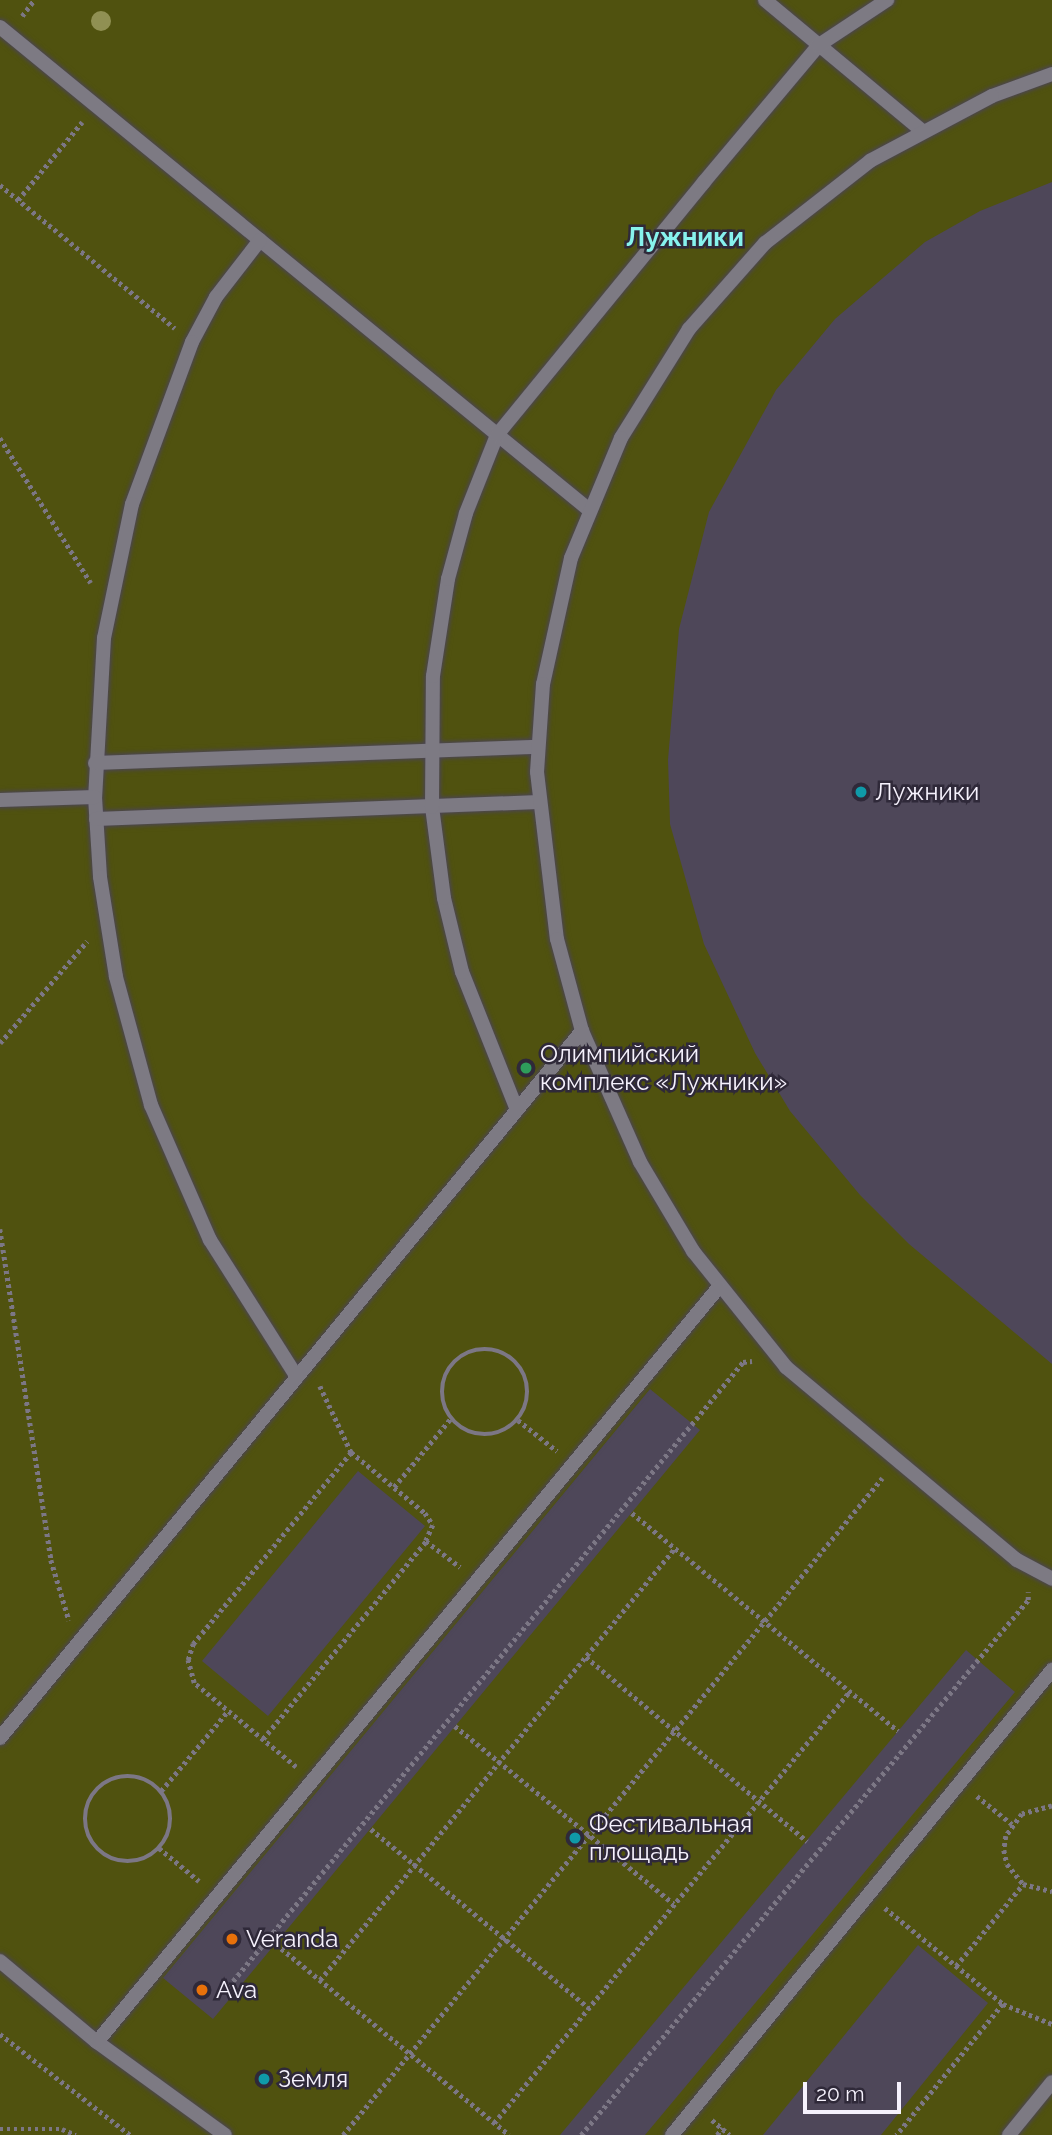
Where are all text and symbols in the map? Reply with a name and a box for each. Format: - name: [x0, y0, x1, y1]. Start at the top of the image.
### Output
- district label: Лужники: [626, 222, 744, 254]
- place label: Лужники: [875, 778, 979, 806]
- marker: Лужники: [853, 784, 869, 800]
- place label: Олимпийский комплекс «Лужники»: [540, 1040, 787, 1096]
- marker: Олимпийский комплекс «Лужники»: [518, 1060, 534, 1076]
- place label: Фестивальная площадь: [589, 1810, 752, 1866]
- marker: Фестивальная площадь: [567, 1830, 583, 1846]
- place label: Veranda: [246, 1925, 338, 1953]
- marker: Veranda: [224, 1931, 240, 1947]
- place label: Ava: [216, 1976, 257, 2004]
- marker: Ava: [194, 1982, 210, 1998]
- place label: Земля: [278, 2065, 348, 2093]
- scale bar: [807, 2068, 905, 2112]
- marker: Земля: [256, 2071, 272, 2087]
- text: 20 m: [816, 2081, 864, 2106]

